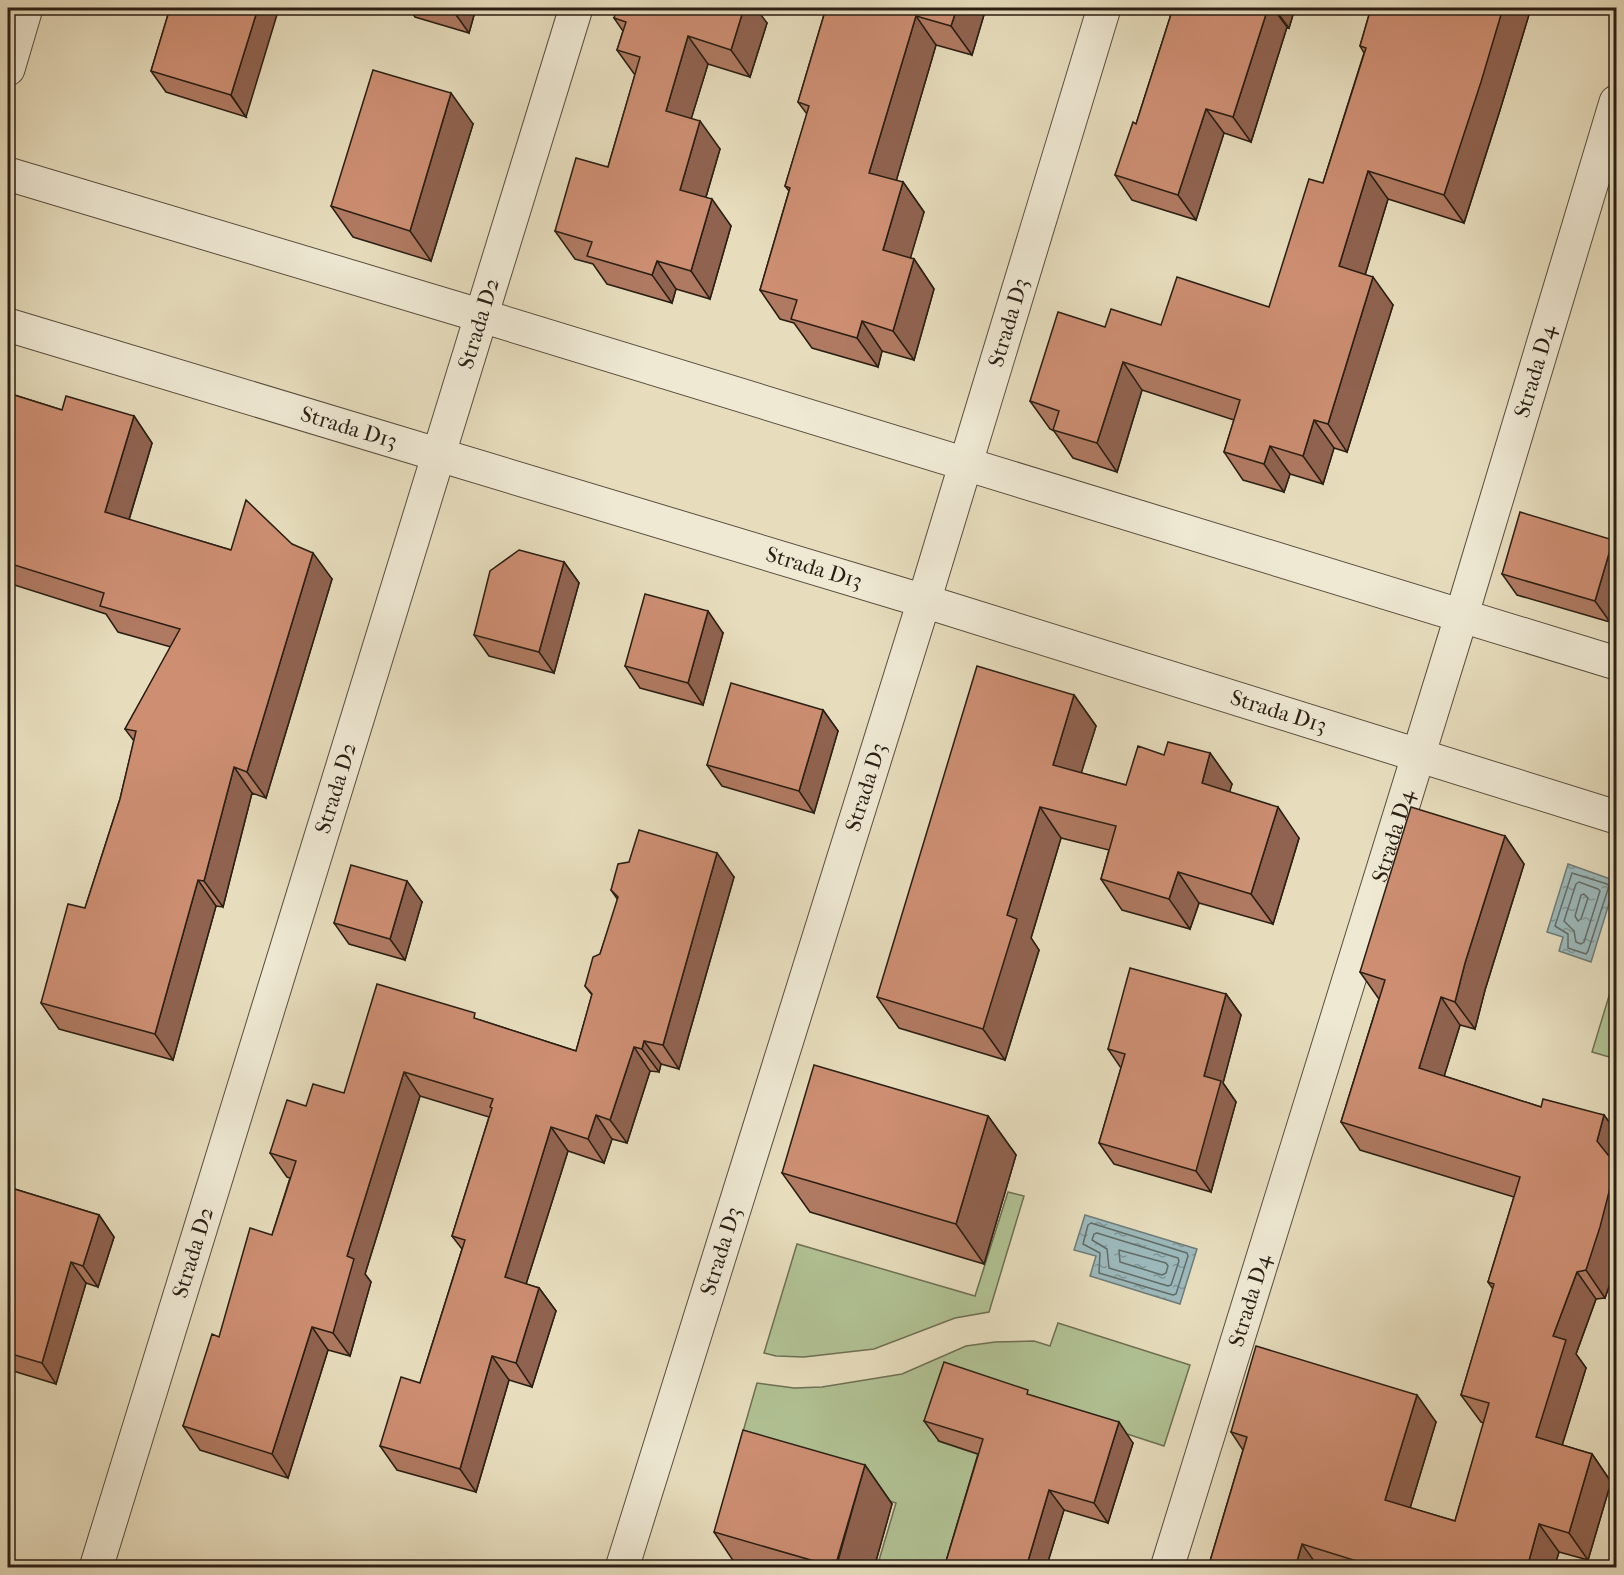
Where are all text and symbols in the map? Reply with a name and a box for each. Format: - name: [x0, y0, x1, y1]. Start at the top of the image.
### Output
- street label: Strada D2: [453, 275, 505, 372]
- street label: Strada D3: [983, 275, 1034, 370]
- street label: Strada D4: [1509, 321, 1561, 421]
- street label: Strada D13: [298, 401, 400, 454]
- street label: Strada D13: [763, 541, 866, 595]
- street label: Strada D13: [1227, 684, 1330, 739]
- street label: Strada D2: [310, 739, 362, 837]
- street label: Strada D3: [840, 740, 892, 835]
- street label: Strada D4: [1367, 786, 1420, 886]
- street label: Strada D2: [167, 1204, 219, 1301]
- street label: Strada D3: [695, 1204, 747, 1299]
- street label: Strada D4: [1223, 1250, 1277, 1350]

